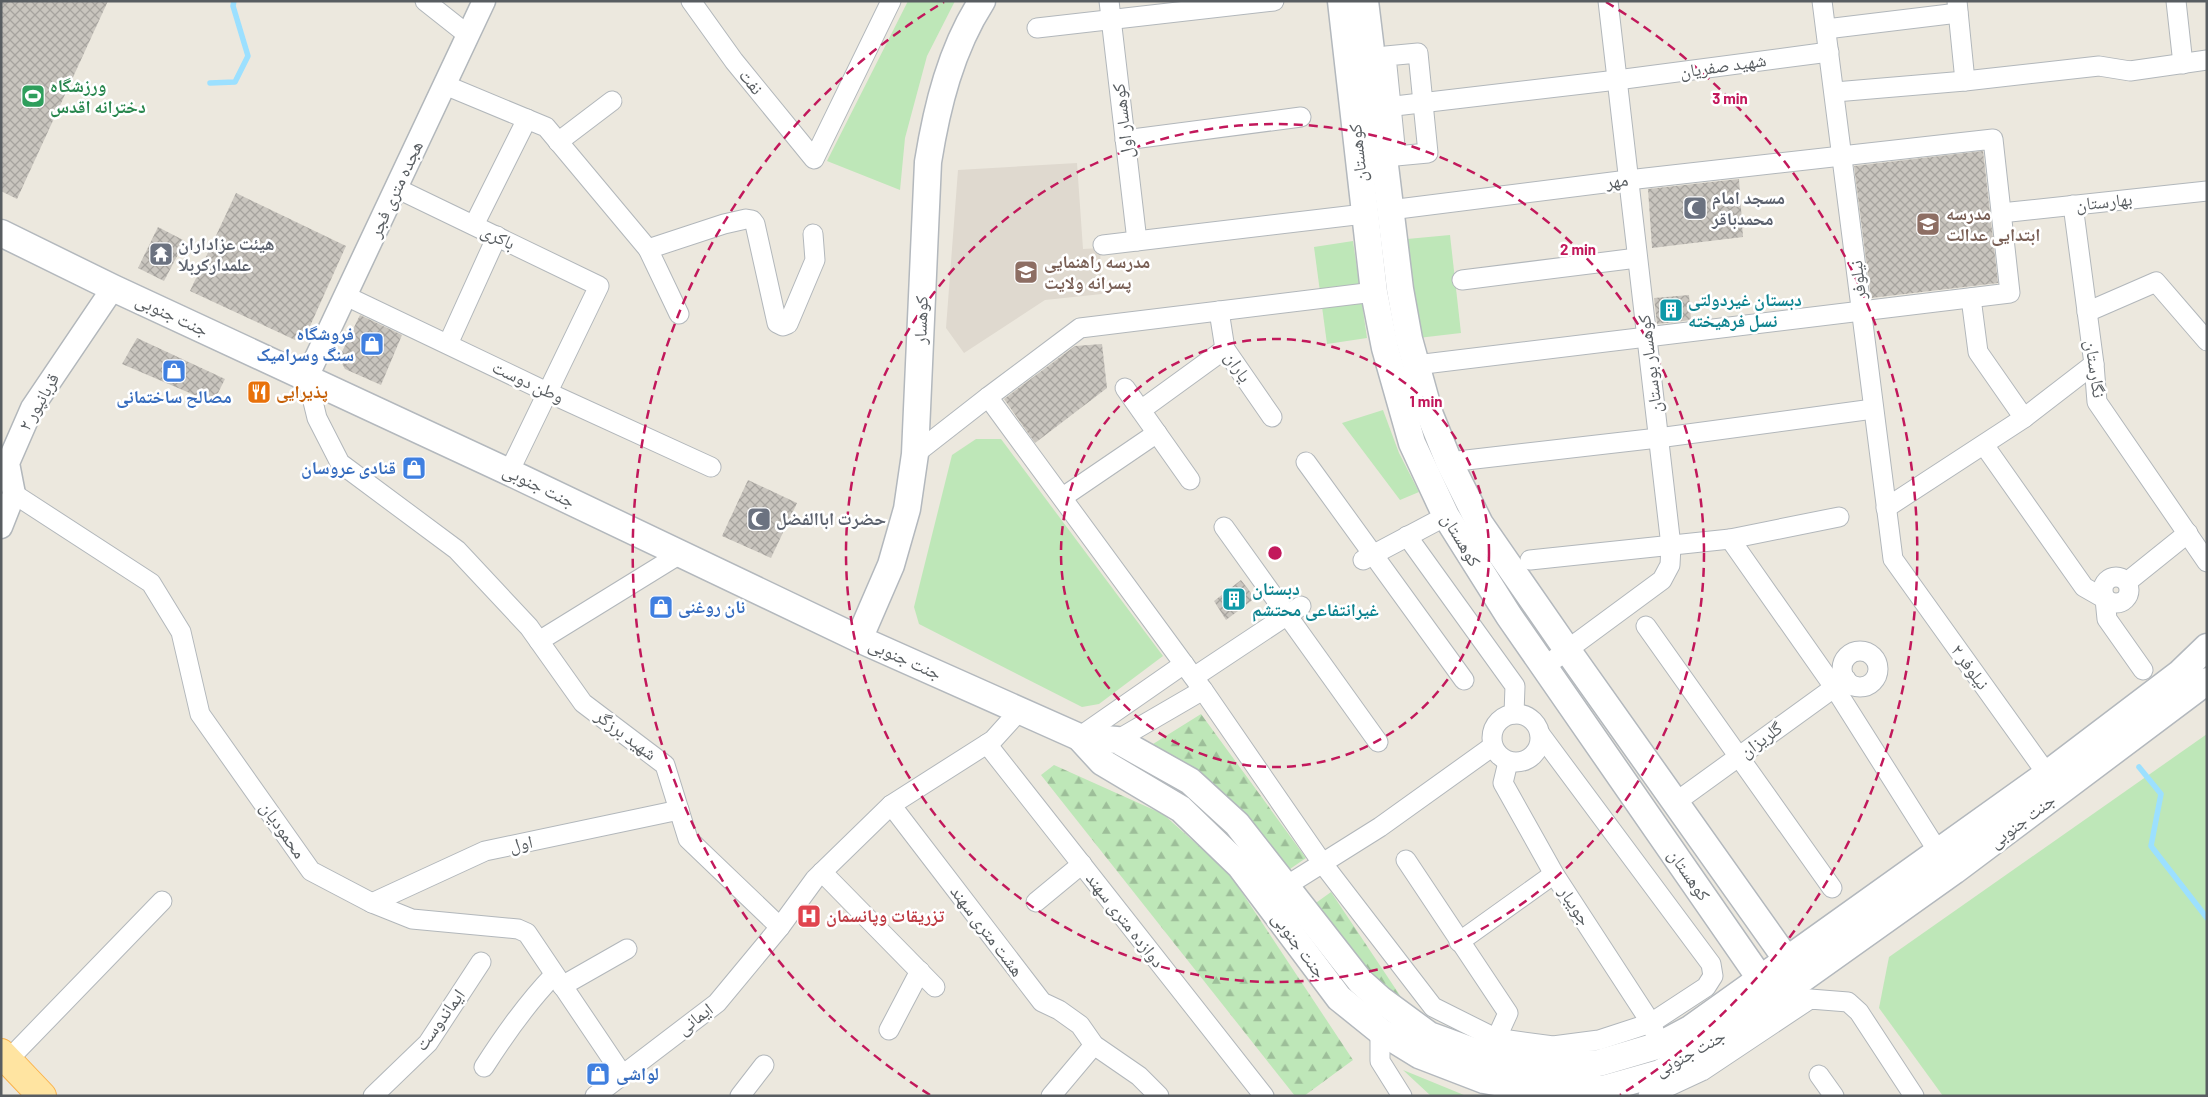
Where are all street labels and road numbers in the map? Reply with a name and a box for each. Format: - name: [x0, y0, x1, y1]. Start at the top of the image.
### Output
- street label: شهید صفریان: [1678, 48, 1768, 83]
- street label: نفت: [735, 64, 769, 99]
- street label: کوهسار اول: [1106, 82, 1139, 160]
- street label: کوهستان: [1343, 122, 1372, 183]
- street label: هجده متری فجر: [363, 137, 428, 242]
- street label: مهر: [1603, 168, 1629, 192]
- street label: بهارستان: [2075, 187, 2133, 216]
- street label: باکری: [477, 218, 519, 255]
- street label: نیلوفر: [1844, 259, 1870, 302]
- street label: جنت جنوبی: [132, 288, 212, 341]
- street label: کوهسار: [908, 295, 932, 346]
- street label: کوهسار بوستان: [1632, 313, 1667, 415]
- street label: نگارستان: [2080, 339, 2111, 399]
- street label: یاران: [1220, 347, 1257, 387]
- street label: وطن دوست: [489, 355, 568, 408]
- street label: قربانپور ۲: [13, 369, 64, 435]
- street label: جنت جنوبی: [499, 458, 579, 513]
- street label: کوهستان: [1436, 509, 1487, 571]
- street label: جنت جنوبی: [865, 632, 945, 685]
- street label: نیلوفر ۲: [1947, 639, 1995, 694]
- street label: شهید برزگر: [590, 703, 662, 765]
- street label: گلریزان: [1735, 716, 1787, 763]
- street label: جنت جنوبی: [1984, 788, 2060, 853]
- street label: محمودیان: [255, 797, 311, 863]
- street label: اول: [507, 830, 535, 857]
- street label: کوهستان: [1663, 844, 1716, 906]
- street label: دوازده متری سهند: [1081, 867, 1170, 972]
- street label: هشت متری سهند: [946, 880, 1029, 981]
- street label: جویبار: [1554, 881, 1597, 930]
- street label: جنت جنوبی: [1267, 907, 1332, 983]
- street label: ایماندوست: [409, 984, 469, 1055]
- street label: ایمانی: [672, 997, 717, 1040]
- street label: جنت جنوبی: [1650, 1024, 1729, 1081]

